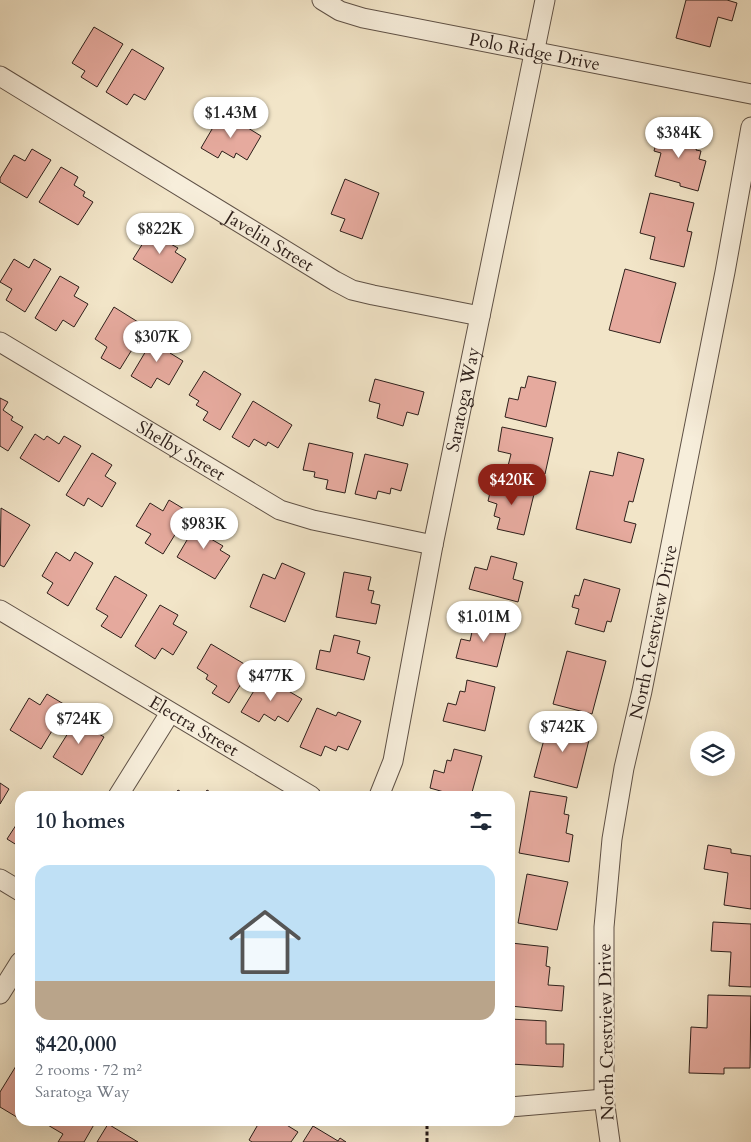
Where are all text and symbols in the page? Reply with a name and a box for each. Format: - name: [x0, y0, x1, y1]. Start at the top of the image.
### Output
- street label: Polo Ridge Drive: [467, 27, 602, 77]
- pin: $1.43M: [190, 96, 272, 139]
- text: $1.43M: [205, 102, 257, 124]
- pin: $384K: [644, 116, 714, 159]
- text: $384K: [656, 122, 702, 144]
- street label: Javelin Street: [218, 203, 318, 278]
- pin: $822K: [125, 212, 195, 255]
- text: $822K: [137, 218, 183, 240]
- pin: $307K: [122, 320, 192, 363]
- text: $307K: [134, 326, 180, 348]
- street label: Saratoga Way: [440, 344, 486, 454]
- street label: Shelby Street: [132, 415, 230, 487]
- pin: $420K: [477, 464, 547, 506]
- text: $420K: [489, 469, 535, 491]
- pin: $983K: [169, 508, 239, 550]
- text: $983K: [181, 513, 227, 535]
- street label: North Crestview Drive: [624, 543, 684, 722]
- pin: $1.01M: [443, 600, 525, 643]
- text: $1.01M: [458, 606, 510, 628]
- pin: $477K: [236, 660, 306, 702]
- text: $477K: [248, 665, 294, 687]
- street label: Electra Street: [144, 690, 243, 763]
- pin: $724K: [44, 702, 114, 745]
- text: $724K: [56, 708, 102, 730]
- pin: $742K: [528, 710, 598, 753]
- text: $742K: [540, 716, 586, 738]
- map controls: [690, 731, 735, 776]
- button: layers: [690, 731, 735, 776]
- text: 10 homes: [35, 807, 125, 836]
- icon: filters: [467, 807, 495, 835]
- icon: home: [220, 897, 310, 987]
- street label: North Crestview Drive: [592, 943, 621, 1121]
- text: $420,000: [35, 1030, 116, 1059]
- text: 2 rooms · 72 m²: [35, 1059, 142, 1081]
- text: Saratoga Way: [35, 1081, 130, 1103]

